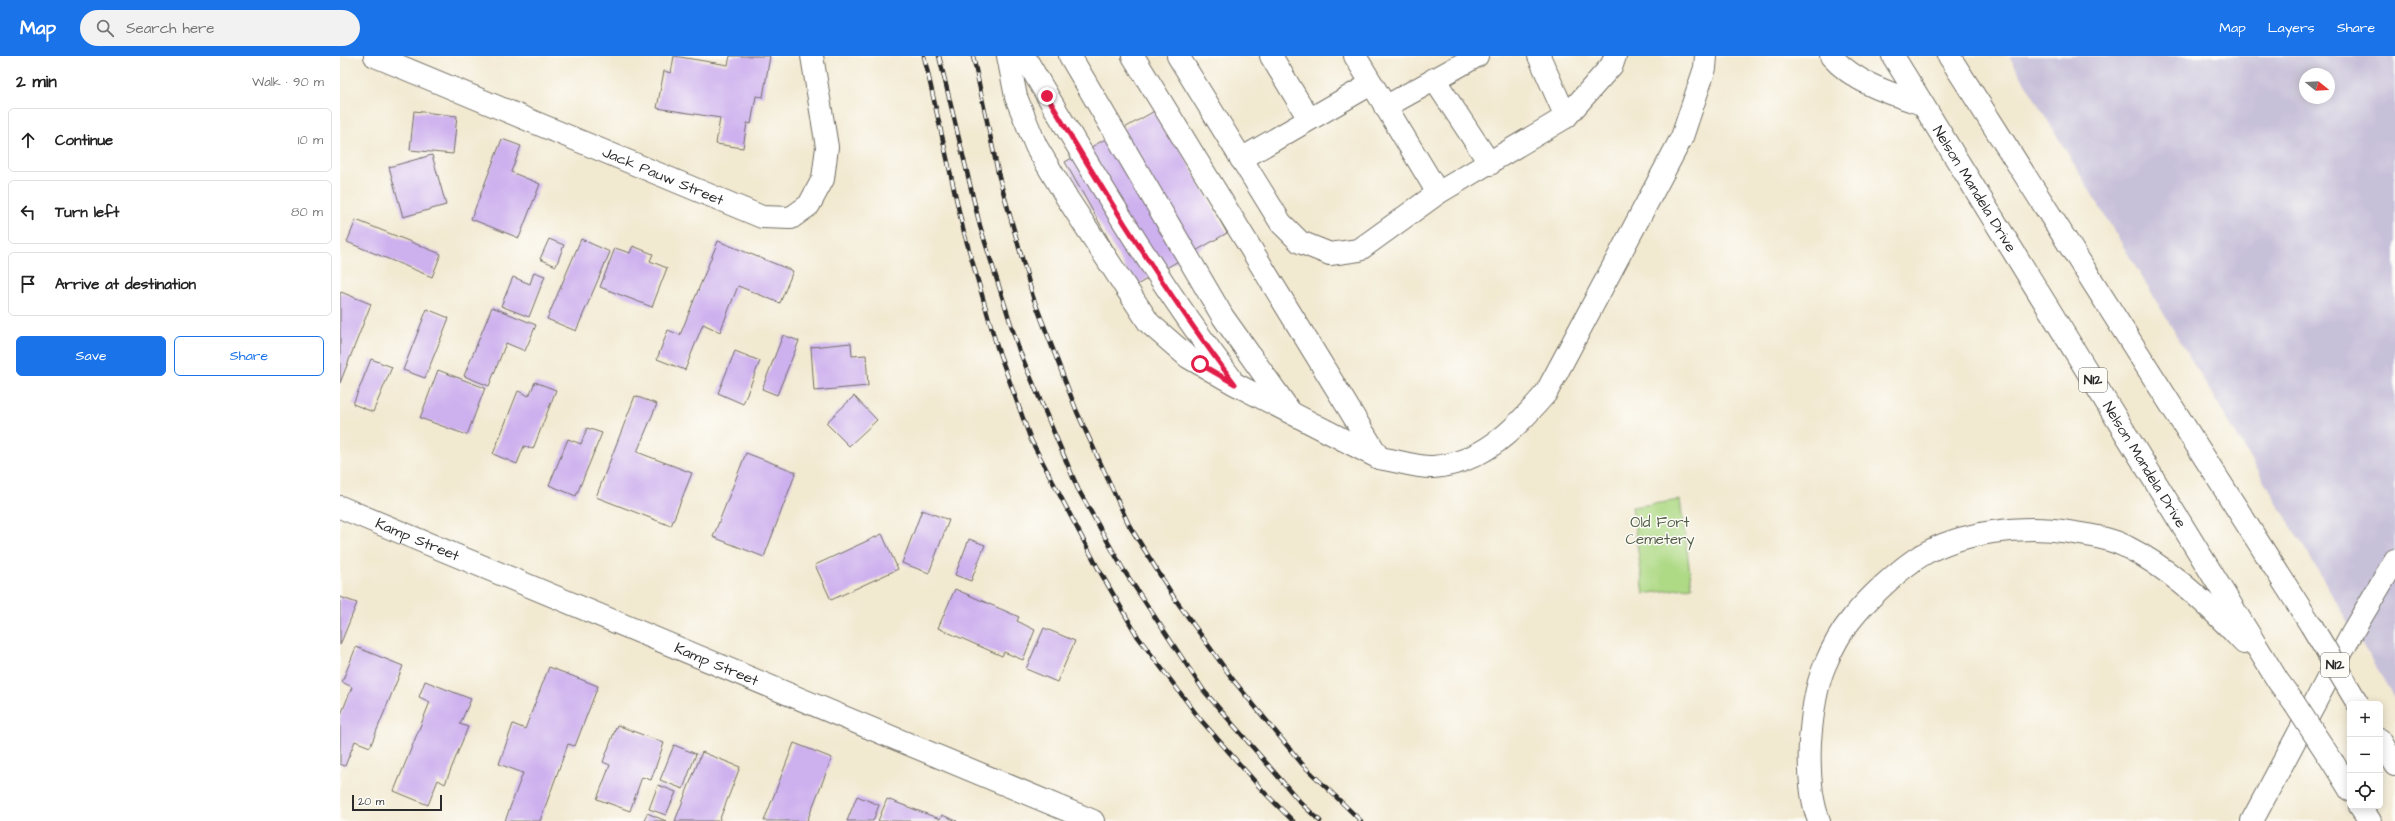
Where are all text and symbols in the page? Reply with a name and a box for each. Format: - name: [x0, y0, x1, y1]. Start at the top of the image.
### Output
- search box: [80, 10, 360, 46]
- text: Map: [20, 15, 56, 42]
- icon: search: [94, 17, 116, 39]
- text: Search here: [126, 18, 215, 39]
- text: Map: [2219, 18, 2246, 38]
- text: Layers: [2268, 18, 2315, 38]
- text: Share: [2337, 18, 2375, 38]
- north arrow: [2299, 68, 2335, 104]
- text: 2 min: [16, 70, 57, 94]
- text: Walk · 90 m: [252, 73, 324, 91]
- route end: [1038, 87, 1056, 105]
- street label: Nelson Mandela Drive: [1928, 122, 2022, 256]
- icon: ahead: [17, 129, 39, 151]
- text: Continue: [55, 130, 113, 151]
- text: 10 m: [298, 131, 323, 149]
- street label: Jack Pauw Street: [599, 141, 727, 210]
- icon: left: [17, 201, 39, 223]
- text: Turn left: [55, 202, 119, 223]
- text: 80 m: [291, 203, 323, 221]
- icon: arrive: [17, 273, 39, 295]
- text: Arrive at destination: [55, 274, 196, 295]
- button: Save: [16, 336, 166, 376]
- button: Share: [174, 336, 324, 376]
- route start: [1191, 355, 1209, 373]
- road number: N12: [2079, 368, 2107, 392]
- street label: Nelson Mandela Drive: [2098, 397, 2192, 532]
- street label: Kamp Street: [372, 512, 463, 566]
- park label: Old Fort Cemetery: [1625, 512, 1695, 551]
- street label: Kamp Street: [671, 637, 762, 691]
- road number: N12: [2321, 653, 2349, 677]
- map controls: [2347, 701, 2383, 809]
- button: +: [2347, 701, 2383, 737]
- button: −: [2347, 737, 2383, 773]
- button: locate: [2347, 773, 2383, 809]
- scale bar: [352, 793, 442, 812]
- text: 20 m: [358, 794, 384, 809]

